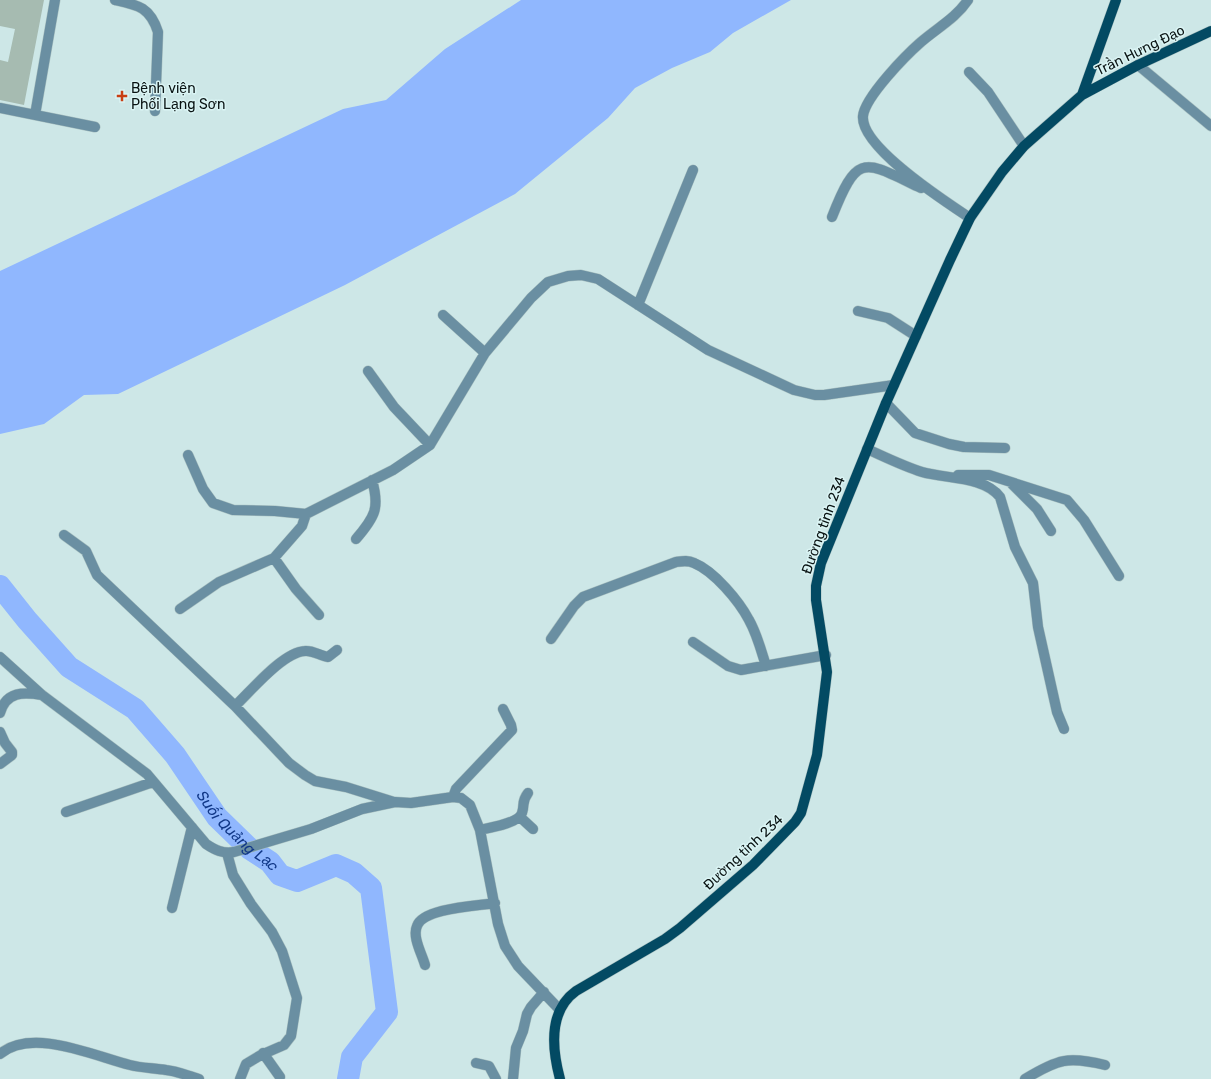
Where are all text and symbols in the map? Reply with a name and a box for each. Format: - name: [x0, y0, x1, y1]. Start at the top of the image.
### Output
- street label: Trần Hưng Đạo: [1092, 21, 1188, 79]
- place label: Bệnh viện Phổi Lạng Sơn: [131, 80, 225, 113]
- marker: Bệnh viện Phổi Lạng Sơn: [116, 90, 128, 102]
- street label: Đường tỉnh 234: [798, 474, 849, 576]
- water label: Suối Quảng Lạc: [193, 787, 283, 875]
- street label: Đường tỉnh 234: [700, 811, 787, 894]

